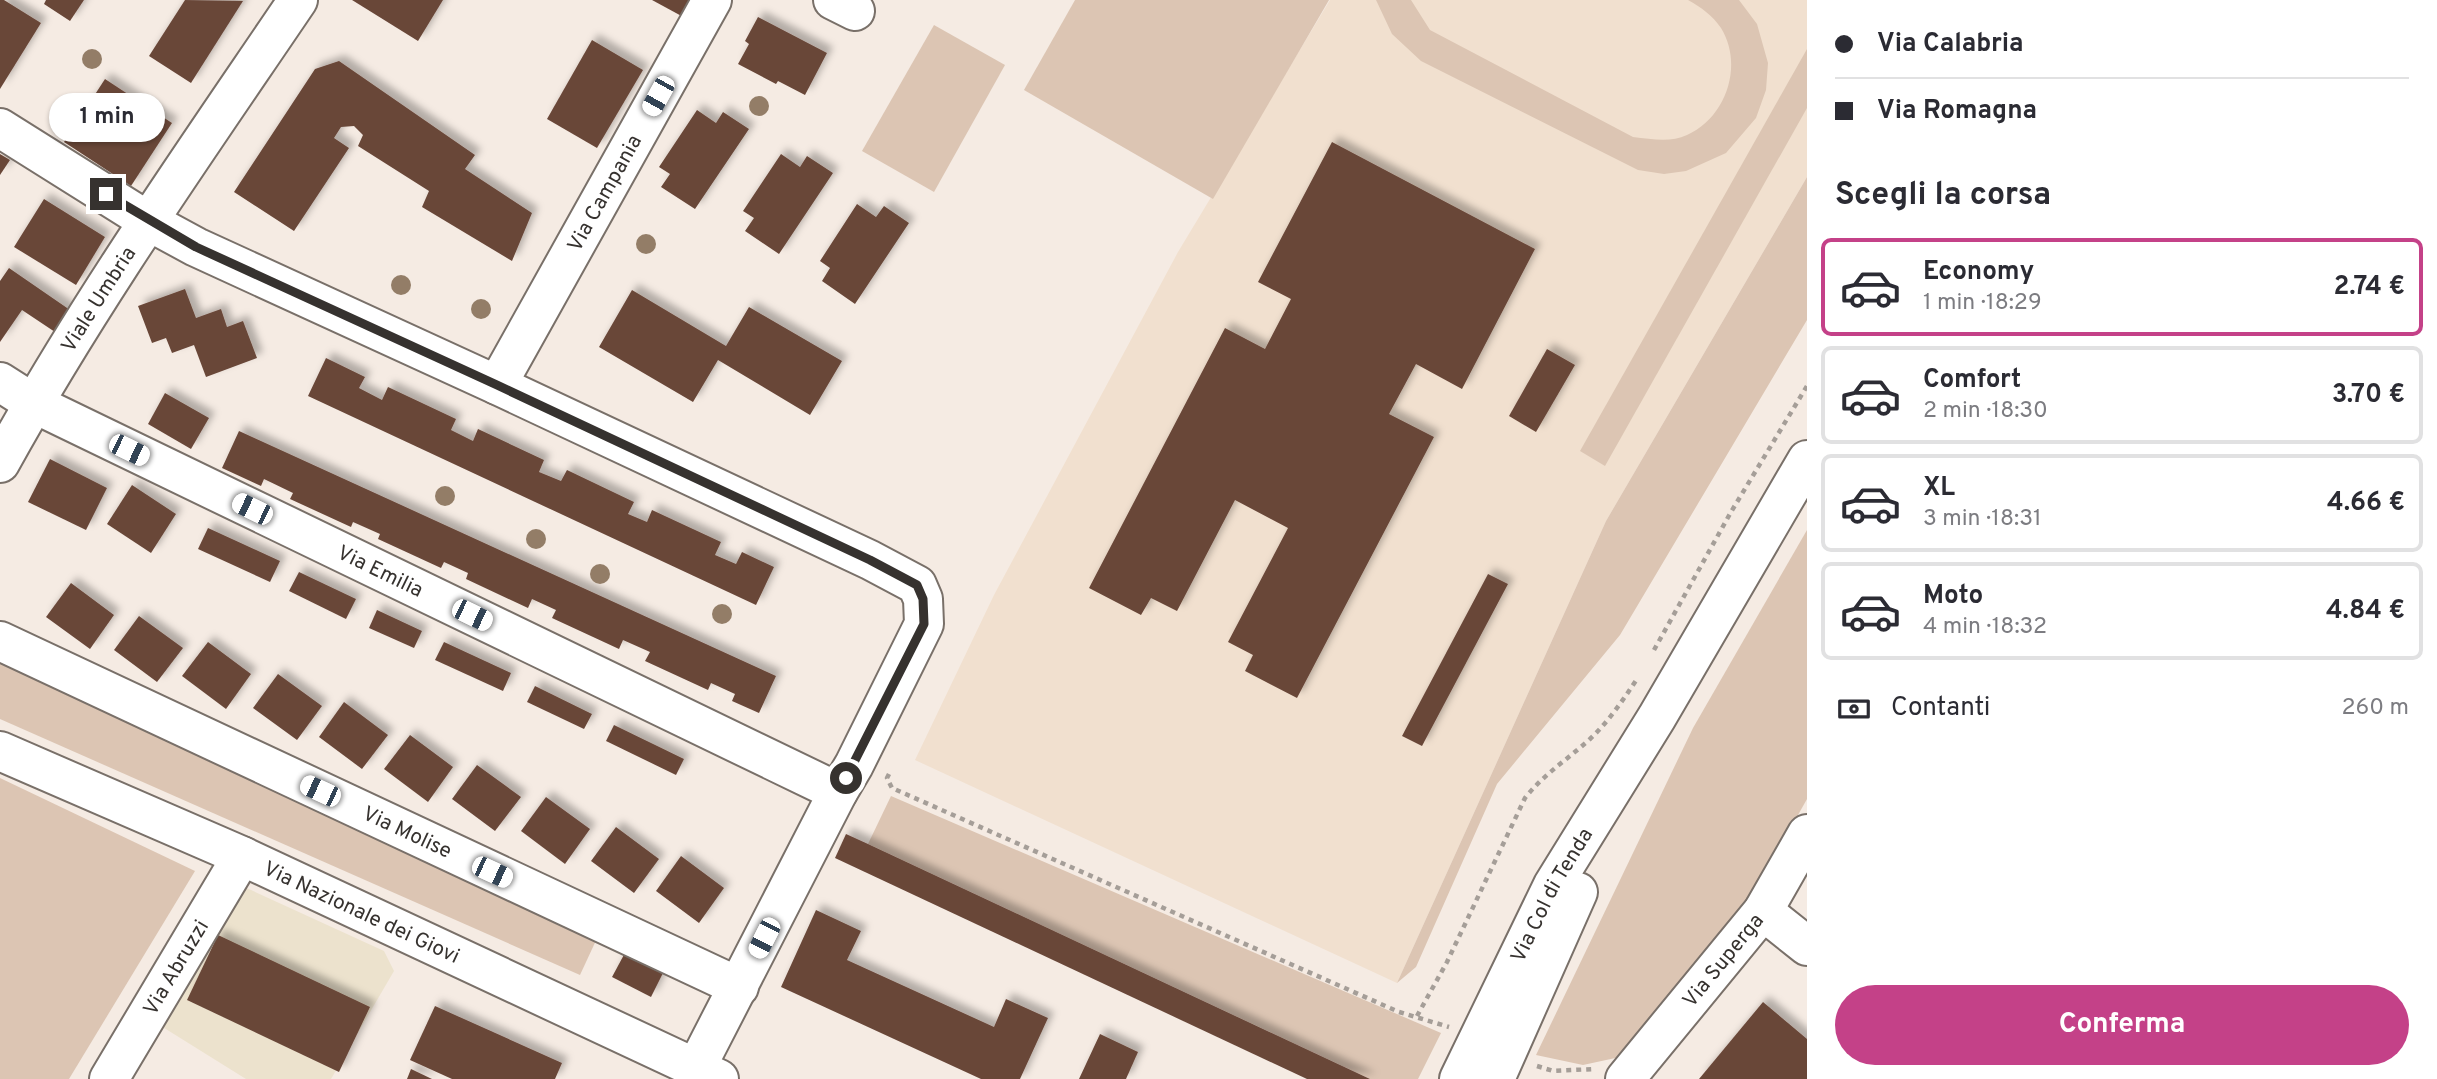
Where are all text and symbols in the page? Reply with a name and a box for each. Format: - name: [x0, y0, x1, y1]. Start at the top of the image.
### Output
- text: Via Calabria: [1877, 28, 2024, 61]
- car: [639, 73, 678, 119]
- callout: 1 min: [48, 92, 164, 142]
- text: Via Romagna: [1877, 95, 2037, 128]
- text: 1 min: [79, 103, 135, 132]
- street label: Via Campania: [562, 130, 649, 257]
- text: Scegli la corsa: [1835, 176, 2051, 216]
- route end: [90, 178, 122, 210]
- street label: Viale Umbria: [56, 242, 143, 358]
- icon: car: [1839, 256, 1902, 319]
- text: Economy: [1923, 256, 2034, 289]
- text: 2.74 €: [2333, 271, 2405, 304]
- text: 1 min · 18:29: [1923, 289, 2042, 318]
- icon: car: [1839, 364, 1902, 427]
- text: Comfort: [1923, 364, 2021, 397]
- text: 3.70 €: [2332, 379, 2405, 412]
- text: 2 min · 18:30: [1923, 397, 2048, 426]
- car: [106, 431, 153, 469]
- icon: car: [1839, 472, 1902, 535]
- text: XL: [1923, 472, 1955, 505]
- text: 4.66 €: [2327, 487, 2405, 520]
- car: [229, 490, 276, 528]
- text: 3 min · 18:31: [1923, 505, 2042, 534]
- street label: Via Emilia: [332, 540, 427, 605]
- icon: car: [1839, 580, 1902, 643]
- text: Moto: [1923, 580, 1983, 613]
- text: 4.84 €: [2326, 595, 2405, 628]
- car: [449, 596, 496, 634]
- text: 4 min · 18:32: [1923, 613, 2047, 642]
- icon: cash: [1835, 690, 1873, 728]
- text: Contanti: [1891, 692, 1990, 725]
- text: 260 m: [2342, 694, 2409, 723]
- route start: [830, 762, 862, 794]
- car: [297, 773, 344, 809]
- street label: Via Molise: [358, 801, 456, 866]
- street label: Via Col di Tenda: [1506, 823, 1600, 967]
- car: [469, 854, 516, 890]
- street label: Via Nazionale dei Giovi: [259, 856, 464, 971]
- street label: Via Superga: [1677, 908, 1771, 1014]
- street label: Via Abruzzi: [138, 915, 216, 1021]
- car: [746, 915, 783, 961]
- button: Conferma: [1835, 985, 2409, 1065]

